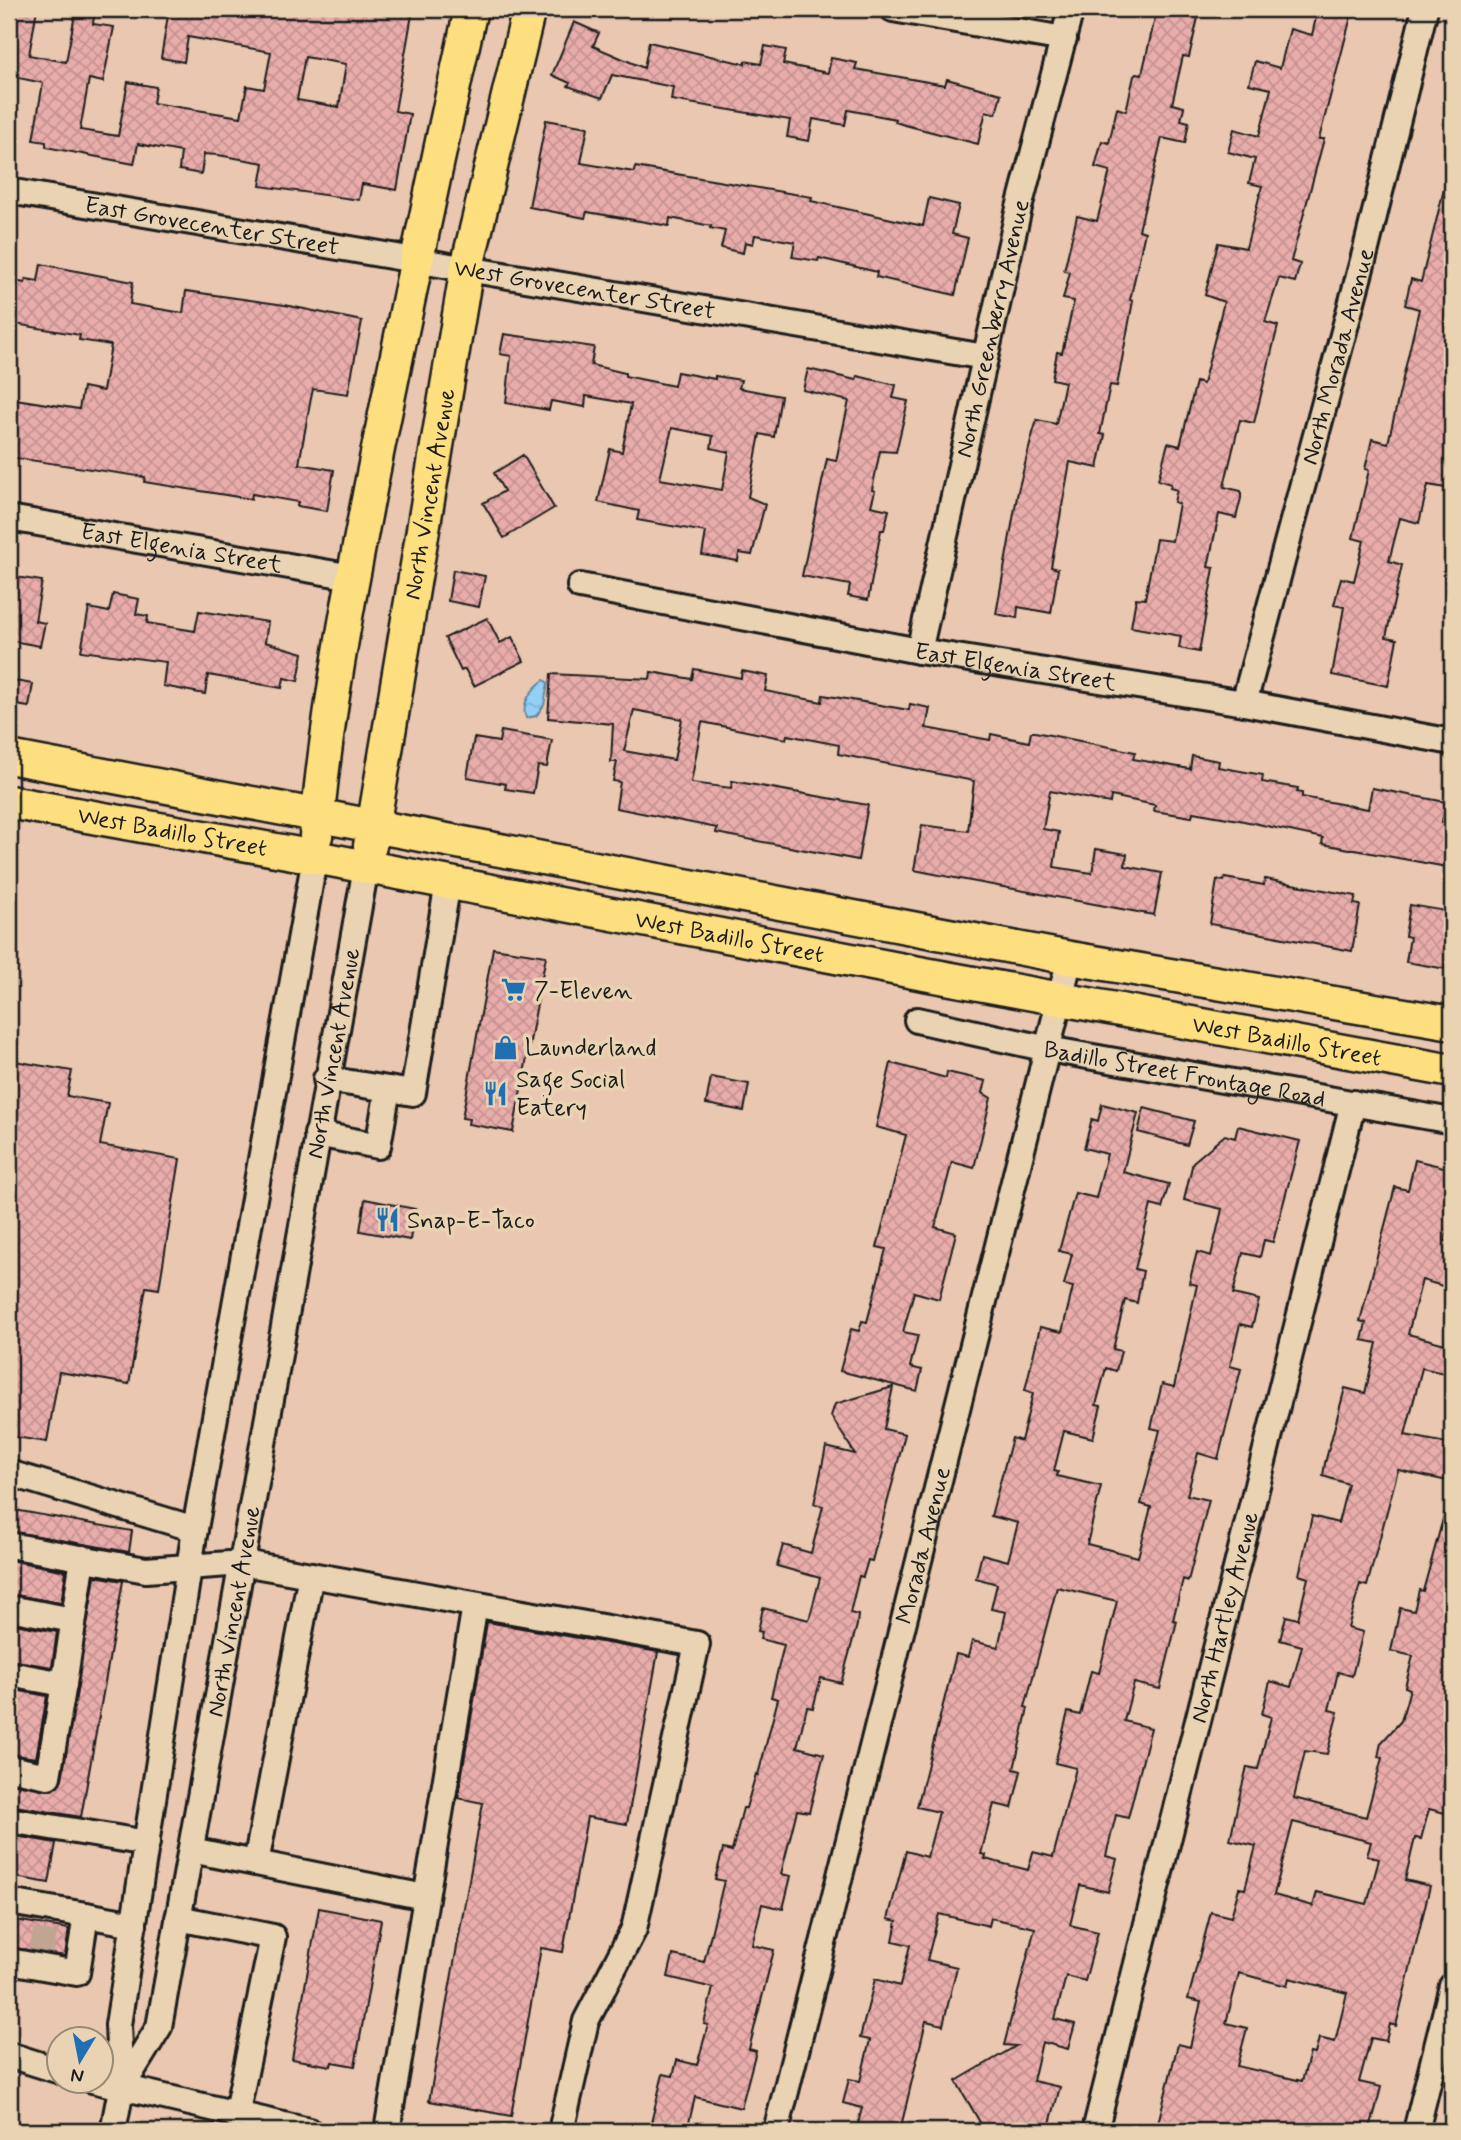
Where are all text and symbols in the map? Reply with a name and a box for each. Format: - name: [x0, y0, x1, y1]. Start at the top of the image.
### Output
- street label: East Grovecenter Street: [82, 190, 341, 264]
- street label: North Greenberry Avenue: [949, 196, 1038, 461]
- street label: North Morada Avenue: [1295, 245, 1383, 468]
- street label: West Grovecenter Street: [452, 253, 717, 328]
- street label: North Vincent Avenue: [398, 386, 463, 602]
- street label: East Elgenia Street: [78, 517, 284, 582]
- street label: East Elgenia Street: [912, 637, 1118, 699]
- street label: West Badillo Street: [75, 801, 269, 865]
- street label: West Badillo Street: [632, 905, 826, 971]
- street label: North Vincent Avenue: [300, 945, 368, 1161]
- supermarket icon: 7-Eleven: [500, 976, 528, 1004]
- place label: 7-Eleven: [534, 976, 633, 1007]
- street label: West Badillo Street: [1189, 1010, 1384, 1075]
- shop icon: Launderland: [491, 1033, 519, 1061]
- place label: Launderland: [525, 1033, 656, 1064]
- street label: Badillo Street Frontage Road: [1041, 1035, 1328, 1115]
- place label: Sage Social Eatery: [516, 1065, 625, 1124]
- restaurant icon: Sage Social Eatery: [482, 1079, 510, 1107]
- restaurant icon: Snap-E-Taco: [373, 1206, 401, 1234]
- place label: Snap-E-Taco: [407, 1206, 535, 1237]
- street label: Morada Avenue: [890, 1463, 959, 1627]
- street label: North Vincent Avenue: [201, 1504, 269, 1720]
- street label: North Hartley Avenue: [1184, 1508, 1267, 1726]
- north arrow: [46, 2024, 116, 2094]
- text: N: [69, 2062, 86, 2089]

